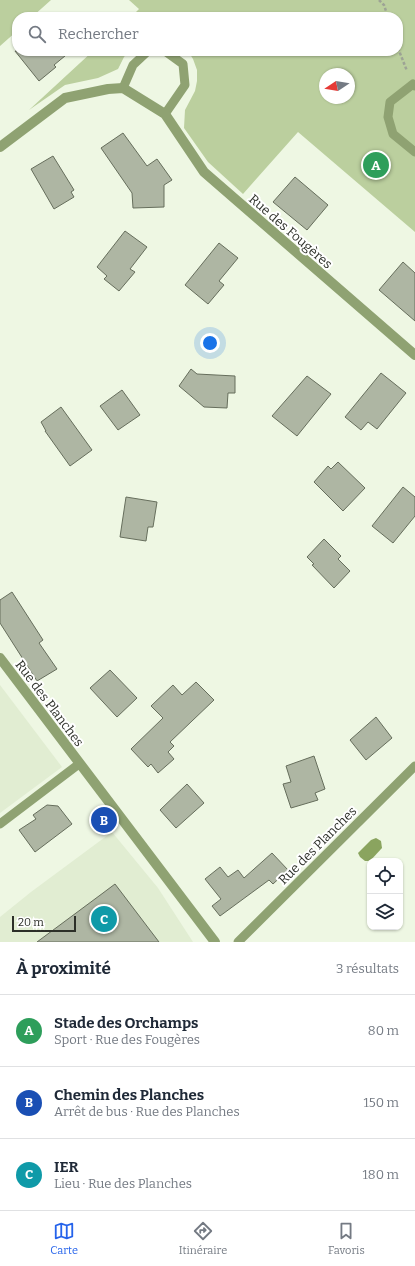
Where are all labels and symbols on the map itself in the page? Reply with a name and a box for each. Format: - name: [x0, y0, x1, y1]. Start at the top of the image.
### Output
- north arrow: [319, 68, 355, 104]
- pin: A: [363, 150, 389, 180]
- street label: Rue des Fougères: [246, 191, 335, 271]
- your location: [200, 333, 220, 353]
- street label: Rue des Planches: [12, 657, 87, 749]
- street label: Rue des Planches: [275, 803, 359, 887]
- pin: B: [91, 805, 117, 835]
- pin: C: [91, 904, 117, 934]
- scale bar: [12, 914, 76, 933]

